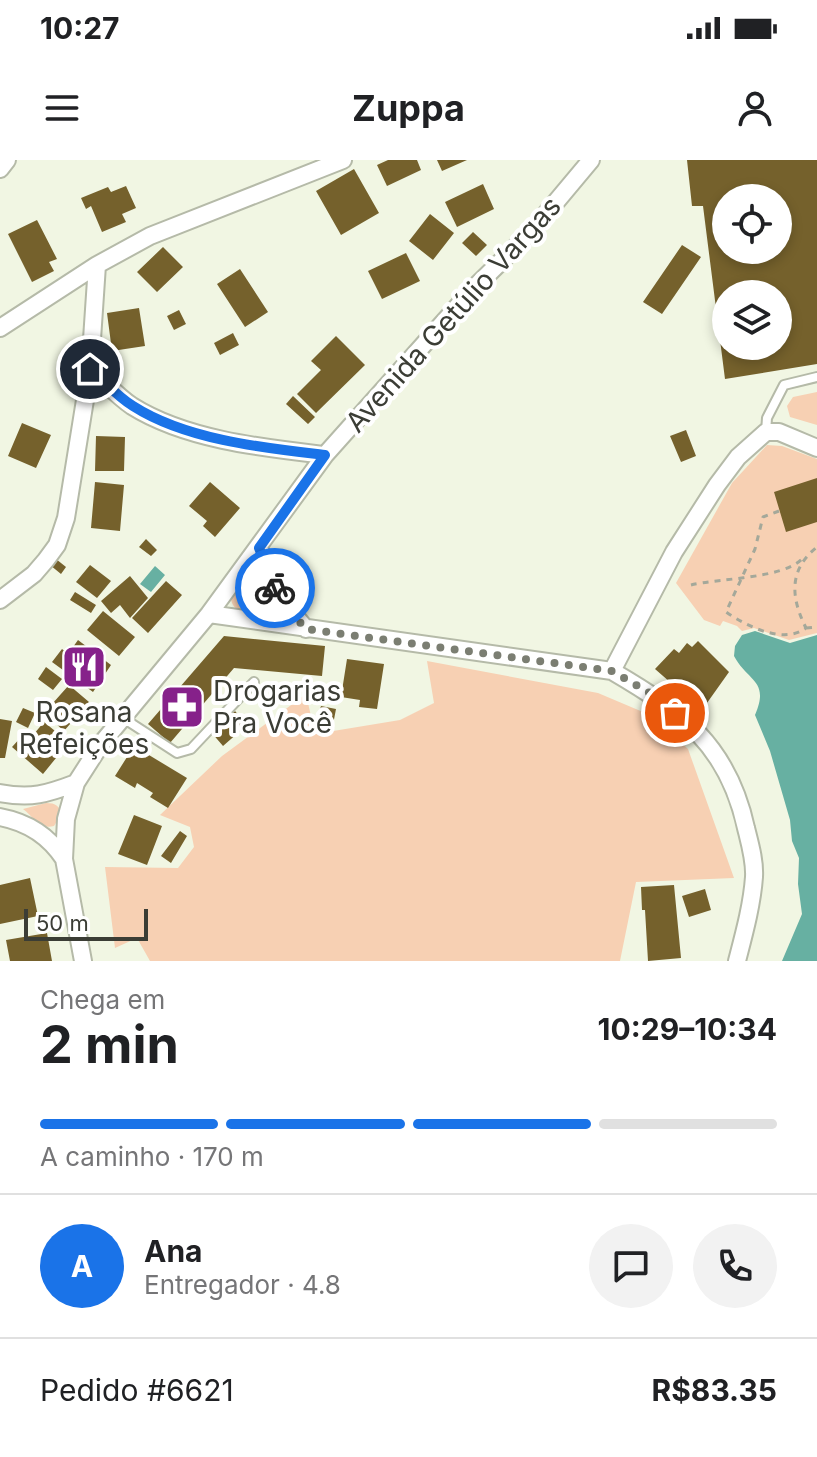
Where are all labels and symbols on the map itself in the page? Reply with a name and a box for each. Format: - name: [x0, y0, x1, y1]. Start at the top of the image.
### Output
- street label: Avenida Getúlio Vargas: [338, 189, 568, 439]
- pin: [56, 335, 124, 403]
- courier: [235, 548, 315, 628]
- restaurant icon: Rosana Refeições: [60, 643, 108, 691]
- place label: Drogarias Pra Você: [213, 674, 341, 740]
- pin: [641, 679, 709, 747]
- pharmacy icon: Drogarias Pra Você: [158, 683, 206, 731]
- place label: Rosana Refeições: [19, 695, 149, 761]
- scale bar: [24, 905, 148, 941]

